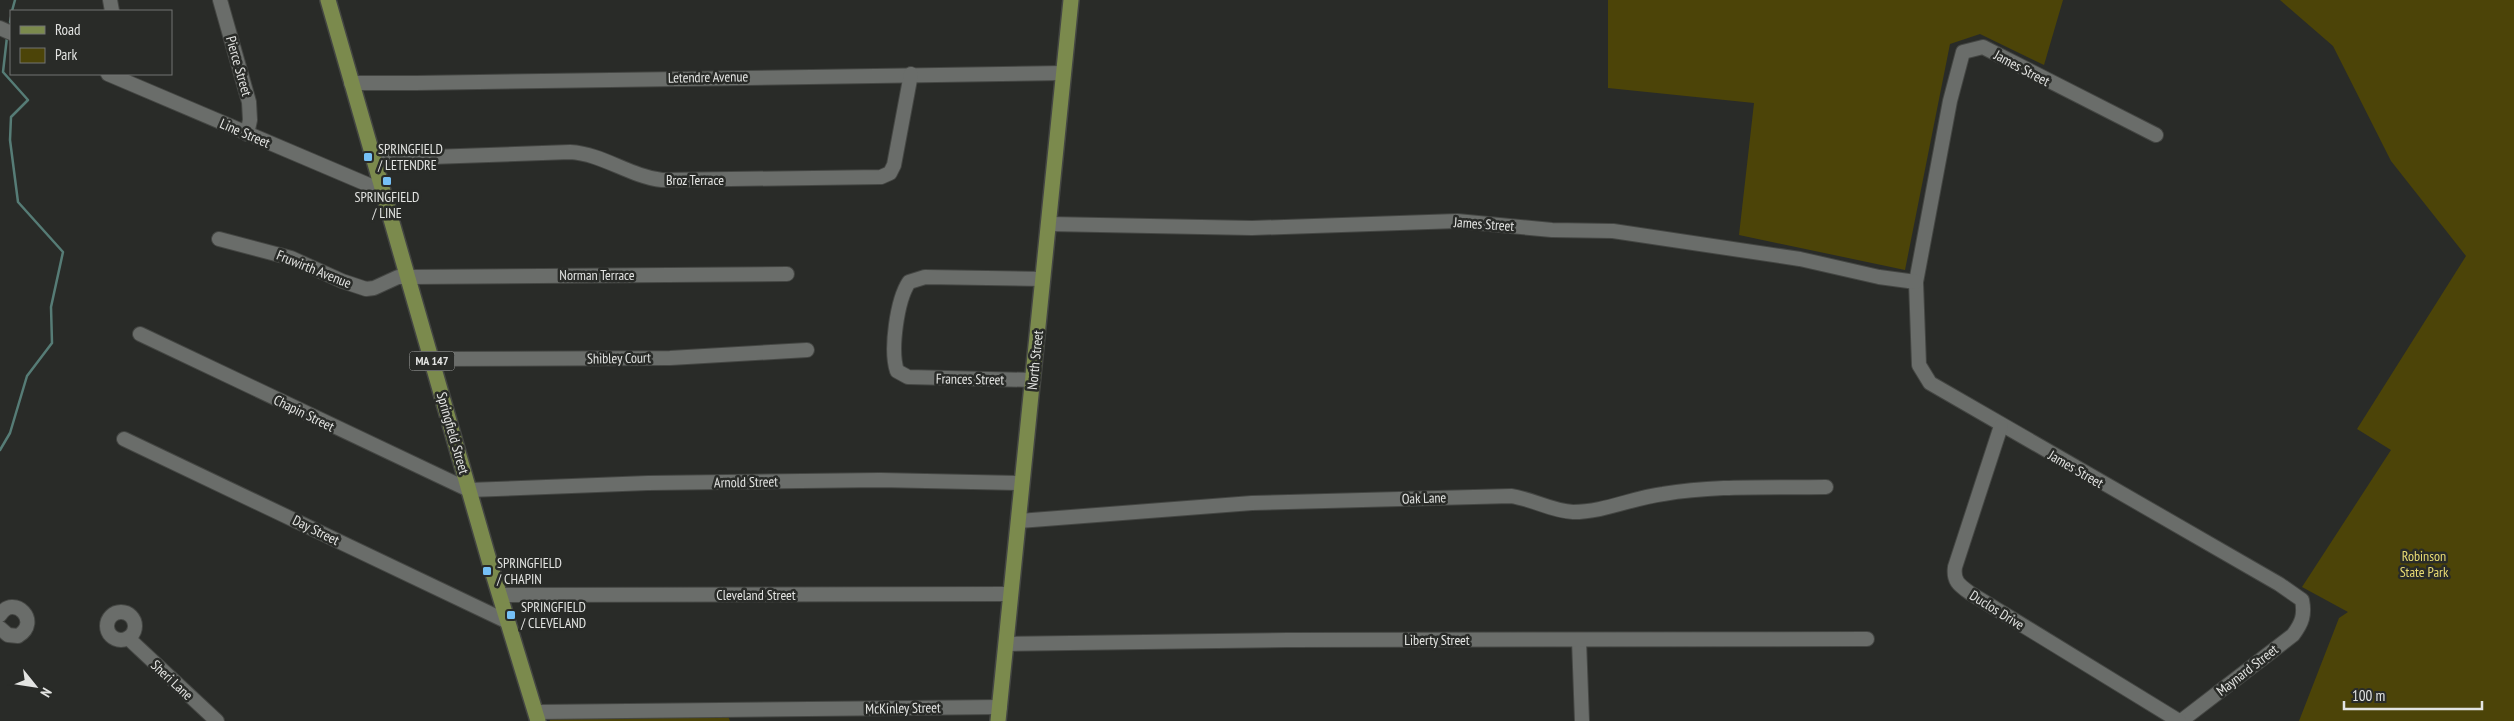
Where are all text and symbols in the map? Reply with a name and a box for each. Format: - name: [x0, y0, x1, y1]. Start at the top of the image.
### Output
- legend: [10, 10, 172, 75]
- text: Road: [55, 20, 81, 39]
- street label: Pierce Street: [222, 34, 256, 98]
- text: Park: [55, 45, 77, 64]
- street label: James Street: [1990, 45, 2053, 90]
- street label: Letendre Avenue: [668, 67, 749, 87]
- street label: Line Street: [217, 114, 273, 152]
- place label: SPRINGFIELD / LETENDRE: [377, 140, 443, 174]
- marker: SPRINGFIELD / LETENDRE: [362, 151, 374, 163]
- street label: Broz Terrace: [666, 171, 724, 189]
- marker: SPRINGFIELD / LINE: [381, 175, 393, 187]
- place label: SPRINGFIELD / LINE: [355, 188, 419, 222]
- street label: James Street: [1452, 213, 1515, 235]
- street label: Fruwirth Avenue: [274, 246, 354, 292]
- street label: Norman Terrace: [559, 266, 635, 284]
- street label: North Street: [1023, 329, 1047, 391]
- street label: Shibley Court: [587, 348, 651, 368]
- road number: MA 147: [410, 352, 454, 371]
- street label: Frances Street: [936, 369, 1005, 389]
- street label: Springfield Street: [433, 390, 473, 476]
- street label: Chapin Street: [271, 391, 337, 435]
- street label: James Street: [2044, 446, 2107, 492]
- street label: Arnold Street: [714, 472, 778, 492]
- street label: Oak Lane: [1401, 488, 1447, 508]
- street label: Day Street: [290, 511, 342, 549]
- park label: Robinson State Park: [2400, 547, 2449, 581]
- place label: SPRINGFIELD / CHAPIN: [496, 554, 562, 588]
- marker: SPRINGFIELD / CHAPIN: [481, 565, 493, 577]
- street label: Cleveland Street: [716, 586, 796, 604]
- street label: Duclos Drive: [1966, 586, 2028, 634]
- place label: SPRINGFIELD / CLEVELAND: [520, 598, 586, 632]
- marker: SPRINGFIELD / CLEVELAND: [505, 609, 517, 621]
- street label: Liberty Street: [1404, 631, 1470, 649]
- street label: Maynard Street: [2213, 640, 2282, 700]
- street label: Sheri Lane: [147, 656, 197, 704]
- north arrow: [10, 661, 60, 711]
- scale bar: [2344, 678, 2482, 710]
- text: N: [37, 685, 56, 700]
- text: 100 m: [2352, 686, 2385, 705]
- street label: McKinley Street: [865, 698, 941, 718]

